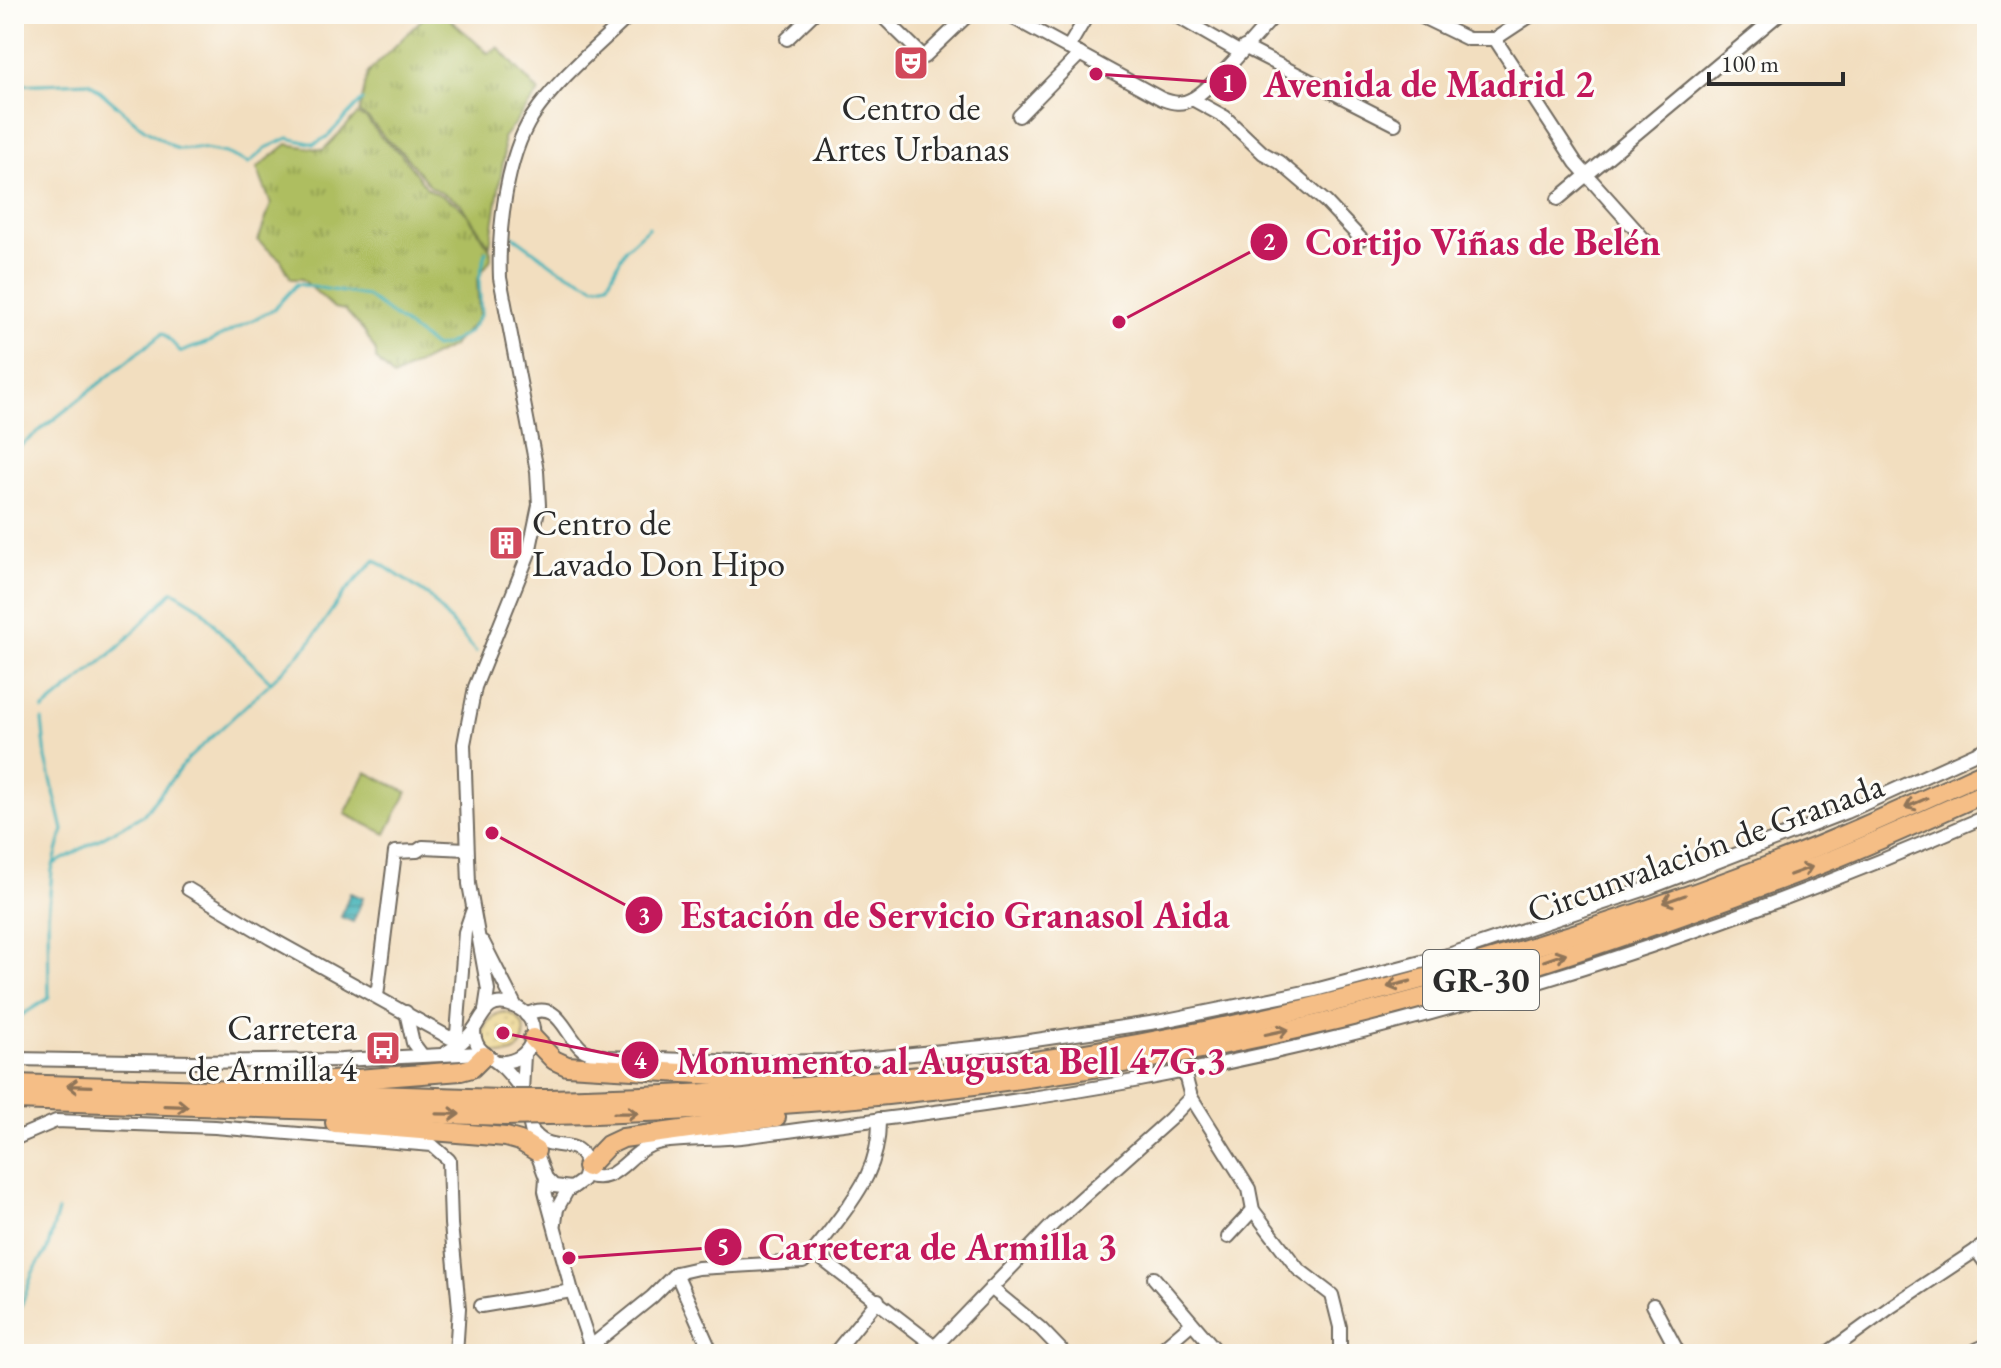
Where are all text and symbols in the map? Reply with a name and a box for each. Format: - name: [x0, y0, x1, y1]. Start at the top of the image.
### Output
- scale bar: [1709, 36, 1843, 86]
- theatre icon: Centro de Artes Urbanas: [892, 44, 930, 82]
- text: 100 m: [1721, 48, 1779, 79]
- callout: Avenida de Madrid 2: [1208, 52, 1611, 114]
- text: Avenida de Madrid 2: [1262, 59, 1595, 108]
- text: 1: [1222, 68, 1234, 99]
- place label: Centro de Artes Urbanas: [812, 84, 1009, 172]
- callout: Cortijo Viñas de Belén: [1249, 211, 1677, 273]
- text: Cortijo Viñas de Belén: [1305, 217, 1661, 266]
- text: 2: [1263, 226, 1276, 257]
- place label: Centro de Lavado Don Hipo: [532, 499, 785, 587]
- building icon: Centro de Lavado Don Hipo: [487, 524, 525, 562]
- street label: Circunvalación de Granada: [1520, 761, 1891, 934]
- one-way arrow: [1904, 796, 1928, 811]
- one-way arrow: [1788, 863, 1813, 878]
- callout: Estación de Servicio Granasol Aida: [624, 884, 1245, 946]
- text: Estación de Servicio Granasol Aida: [680, 890, 1230, 939]
- one-way arrow: [1662, 892, 1687, 907]
- text: 3: [638, 900, 650, 931]
- one-way arrow: [1542, 949, 1567, 964]
- road number: GR-30: [1423, 950, 1539, 1010]
- one-way arrow: [1387, 978, 1413, 993]
- place label: Carretera de Armilla 4: [188, 1004, 358, 1092]
- one-way arrow: [1264, 1024, 1289, 1039]
- bus stop icon: Carretera de Armilla 4: [364, 1029, 402, 1067]
- callout: Monumento al Augusta Bell 47G.3: [620, 1029, 1242, 1091]
- text: Monumento al Augusta Bell 47G.3: [676, 1036, 1226, 1085]
- text: 4: [634, 1045, 647, 1076]
- one-way arrow: [66, 1078, 93, 1093]
- one-way arrow: [162, 1098, 189, 1113]
- one-way arrow: [612, 1106, 639, 1121]
- one-way arrow: [434, 1107, 461, 1122]
- callout: Carretera de Armilla 3: [703, 1216, 1134, 1278]
- text: Carretera de Armilla 3: [758, 1222, 1118, 1271]
- text: 5: [717, 1231, 729, 1262]

